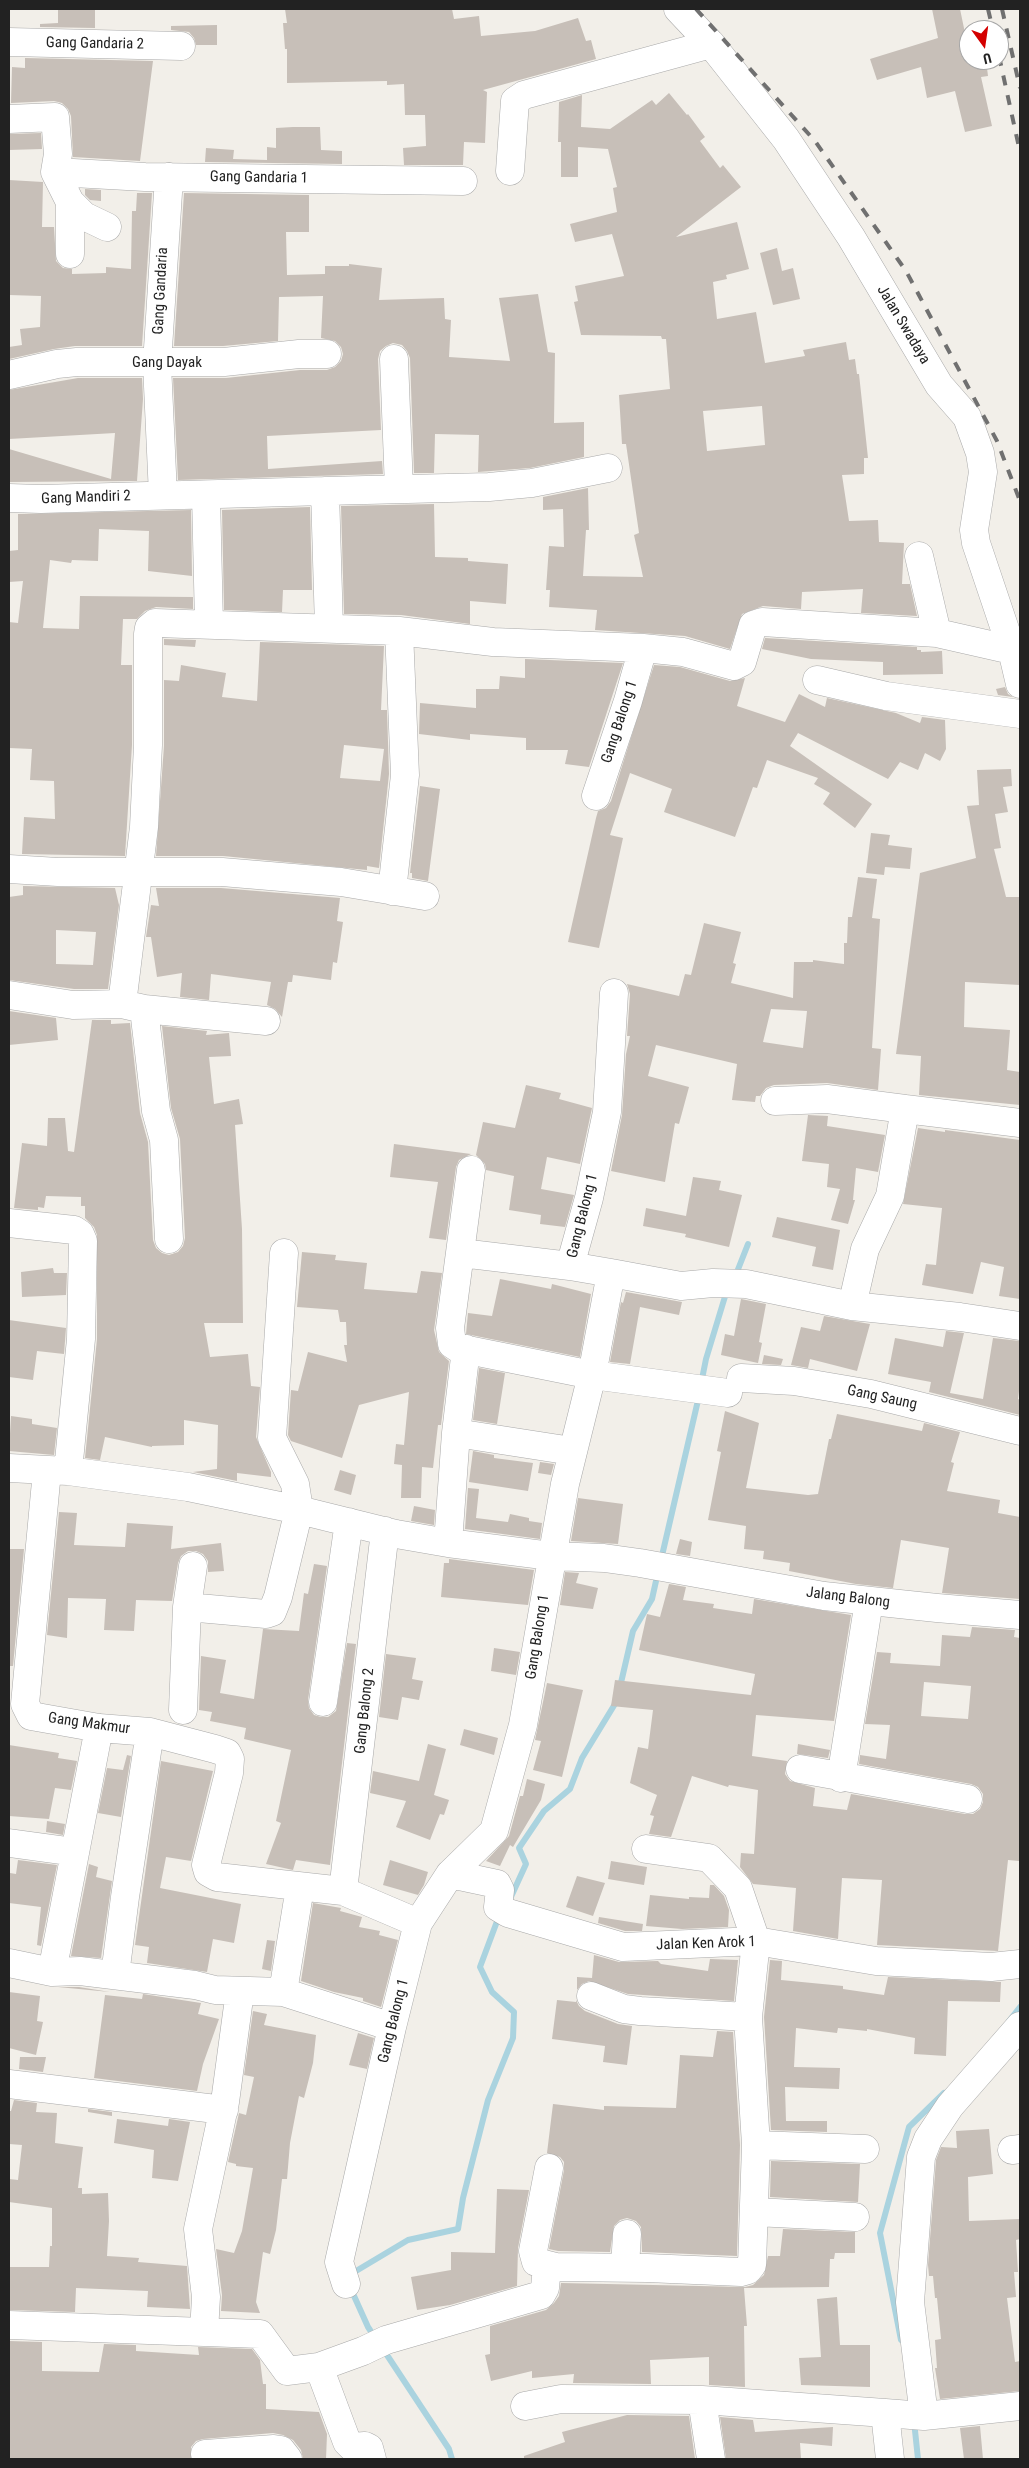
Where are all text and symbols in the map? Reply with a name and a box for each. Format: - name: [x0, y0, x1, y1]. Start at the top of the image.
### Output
- north arrow: [959, 20, 1009, 70]
- street label: Gang Gandaria 2: [46, 34, 144, 54]
- text: U: [982, 50, 993, 67]
- street label: Gang Gandaria 1: [210, 168, 308, 188]
- street label: Gang Gandaria: [150, 247, 172, 335]
- street label: Jalan Swadaya: [873, 283, 933, 367]
- street label: Gang Dayak: [132, 354, 202, 372]
- street label: Gang Mandiri 2: [41, 487, 131, 509]
- street label: Gang Balong 1: [598, 678, 642, 766]
- street label: Gang Balong 1: [564, 1172, 602, 1260]
- street label: Gang Saung: [845, 1382, 919, 1414]
- street label: Jalang Balong: [805, 1584, 891, 1612]
- street label: Gang Balong 1: [522, 1593, 554, 1681]
- street label: Gang Balong 2: [352, 1667, 378, 1755]
- street label: Gang Makmur: [47, 1709, 131, 1739]
- street label: Jalan Ken Arok 1: [656, 1933, 756, 1955]
- street label: Gang Balong 1: [375, 1977, 413, 2065]

